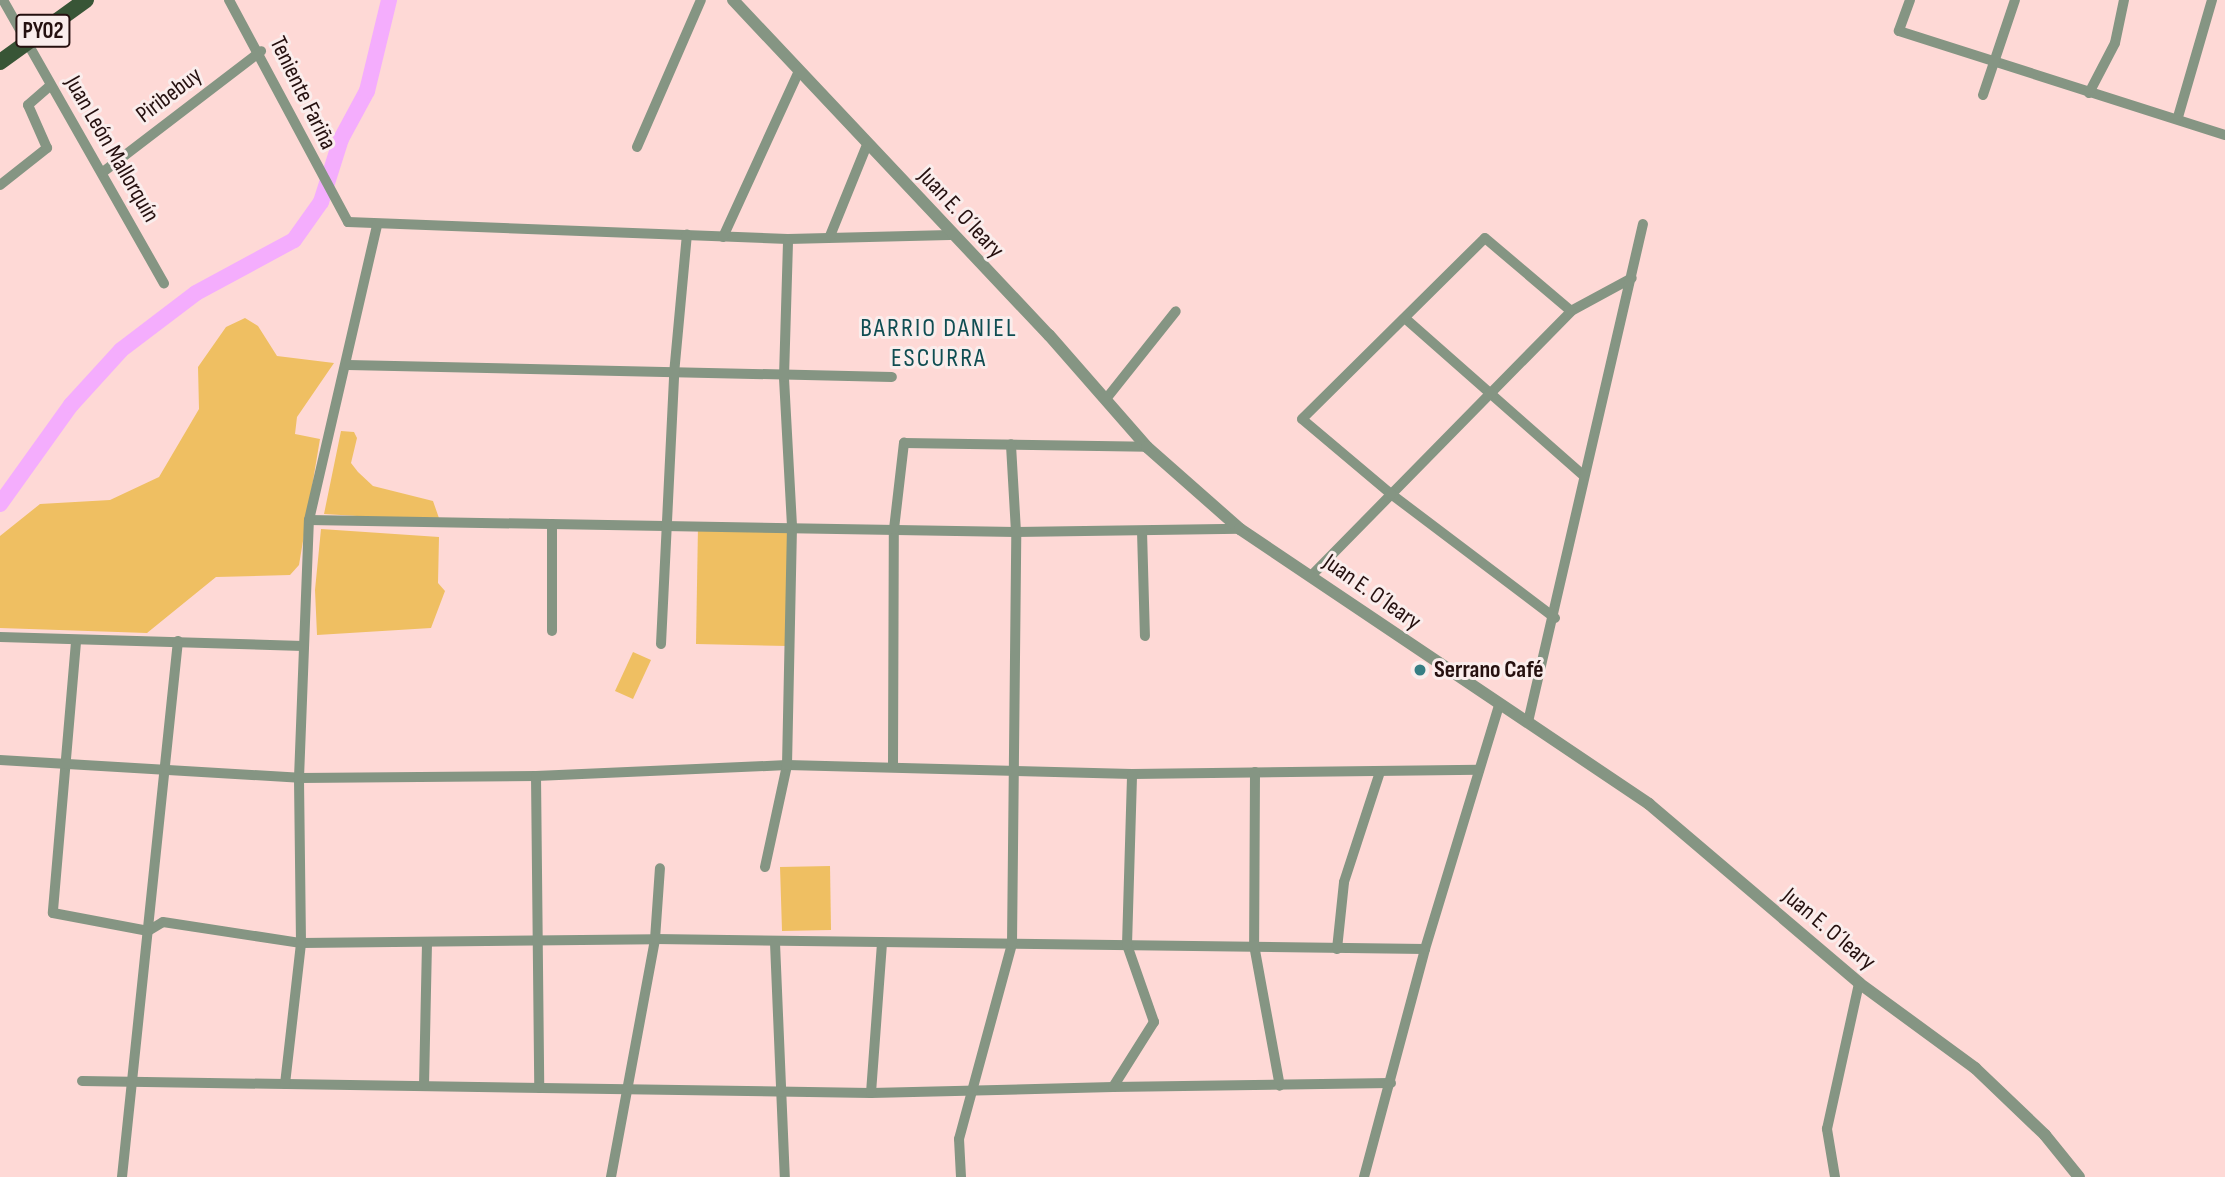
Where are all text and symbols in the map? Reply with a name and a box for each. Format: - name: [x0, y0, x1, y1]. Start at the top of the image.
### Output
- road number: PY02: [15, 12, 71, 50]
- street label: Teniente Fariña: [263, 32, 343, 154]
- street label: Piribebuy: [130, 61, 208, 129]
- street label: Juan León Mallorquín: [58, 71, 166, 227]
- street label: Juan E. O´leary: [912, 162, 1010, 264]
- district label: BARRIO DANIEL ESCURRA: [862, 313, 1016, 374]
- street label: Juan E. O´leary: [1318, 548, 1426, 636]
- place label: Serrano Café: [1434, 656, 1544, 684]
- marker: Serrano Café: [1412, 662, 1428, 678]
- street label: Juan E. O´leary: [1777, 882, 1881, 976]

